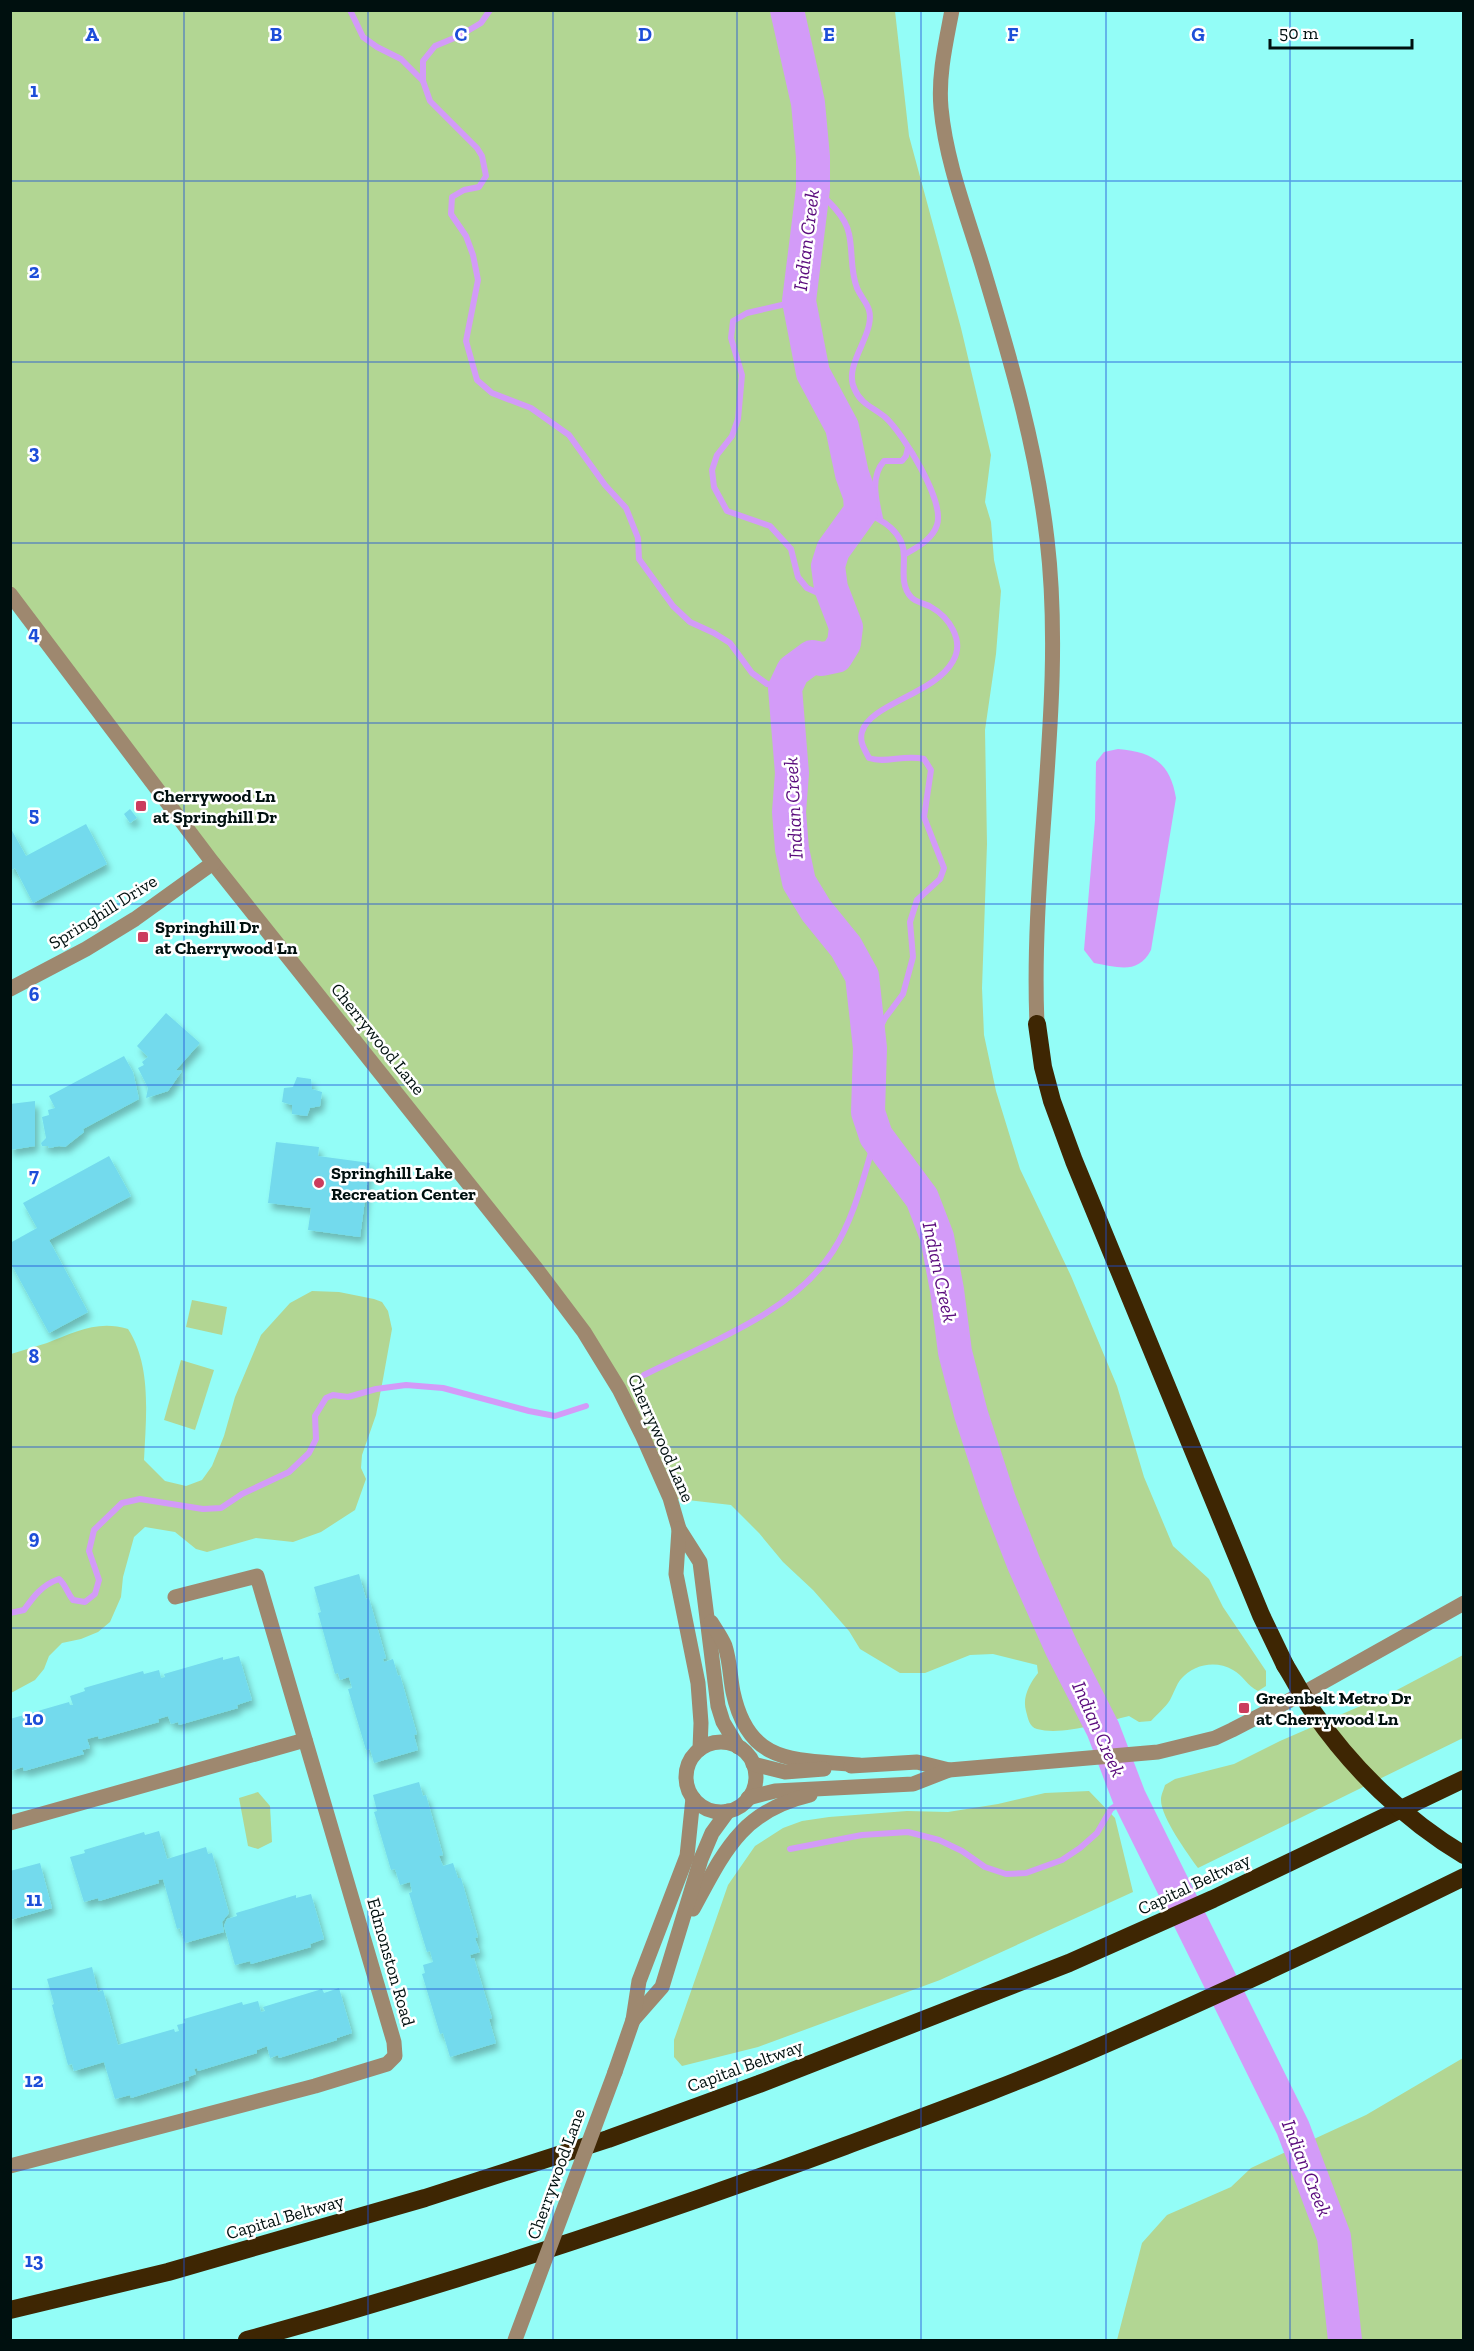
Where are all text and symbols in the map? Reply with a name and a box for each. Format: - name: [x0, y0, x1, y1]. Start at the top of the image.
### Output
- scale bar: [1270, 12, 1412, 50]
- text: A: [85, 22, 99, 46]
- text: B: [270, 22, 282, 46]
- text: C: [455, 22, 468, 46]
- text: D: [638, 22, 652, 46]
- text: E: [823, 22, 835, 46]
- text: F: [1007, 22, 1019, 46]
- text: G: [1191, 22, 1205, 46]
- text: 50 m: [1279, 22, 1319, 44]
- text: 1: [30, 78, 38, 102]
- water label: Indian Creek: [788, 188, 824, 292]
- text: 2: [29, 259, 40, 283]
- text: 3: [29, 440, 40, 464]
- text: 4: [28, 621, 40, 645]
- water label: Indian Creek: [778, 756, 808, 860]
- place label: Cherrywood Ln at Springhill Dr: [153, 785, 277, 828]
- marker: Cherrywood Ln at Springhill Dr: [134, 799, 148, 813]
- text: 5: [29, 802, 39, 826]
- street label: Springhill Drive: [45, 870, 161, 954]
- place label: Springhill Dr at Cherrywood Ln: [155, 916, 298, 959]
- marker: Springhill Dr at Cherrywood Ln: [136, 930, 150, 944]
- street label: Cherrywood Lane: [326, 979, 430, 1099]
- text: 6: [29, 982, 40, 1006]
- place label: Springhill Lake Recreation Center: [331, 1162, 476, 1205]
- text: 7: [29, 1163, 39, 1187]
- marker: Springhill Lake Recreation Center: [312, 1176, 326, 1190]
- water label: Indian Creek: [918, 1220, 962, 1324]
- text: 8: [29, 1344, 40, 1368]
- street label: Cherrywood Lane: [623, 1371, 699, 1505]
- text: 9: [29, 1525, 40, 1549]
- water label: Indian Creek: [1067, 1677, 1131, 1781]
- place label: Greenbelt Metro Dr at Cherrywood Ln: [1256, 1687, 1412, 1730]
- marker: Greenbelt Metro Dr at Cherrywood Ln: [1237, 1701, 1251, 1715]
- text: 10: [24, 1706, 44, 1730]
- street label: Capital Beltway: [1134, 1848, 1254, 1920]
- text: 11: [26, 1887, 42, 1911]
- street label: Edmonston Road: [362, 1895, 420, 2029]
- street label: Capital Beltway: [684, 2035, 807, 2097]
- text: 12: [25, 2068, 44, 2092]
- street label: Cherrywood Lane: [522, 2105, 590, 2243]
- water label: Indian Creek: [1277, 2116, 1337, 2220]
- street label: Capital Beltway: [224, 2189, 347, 2244]
- text: 13: [25, 2248, 44, 2272]

